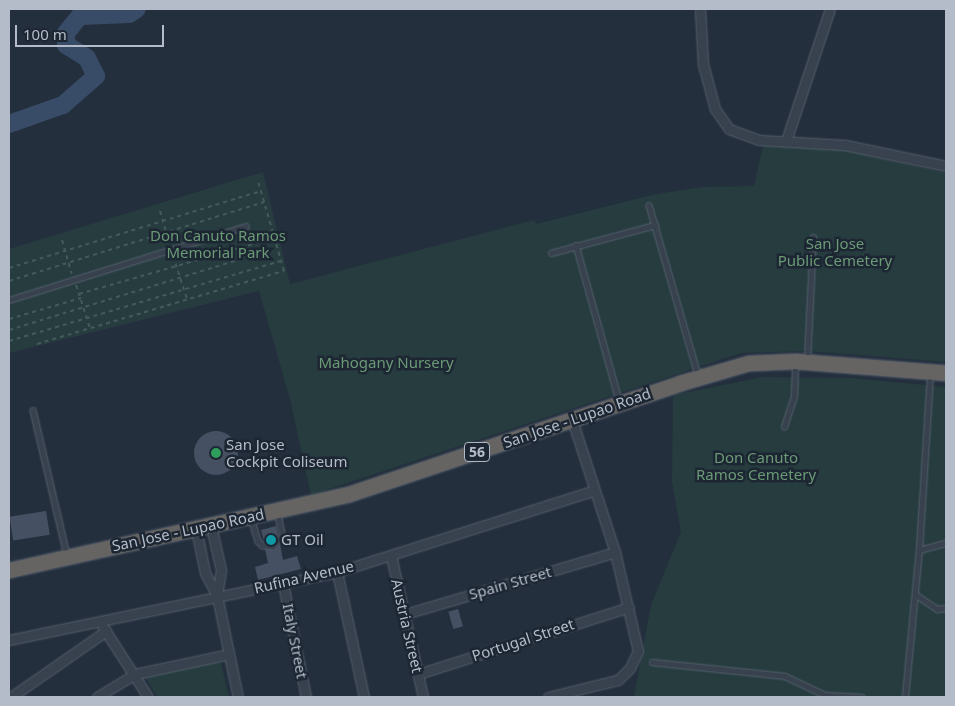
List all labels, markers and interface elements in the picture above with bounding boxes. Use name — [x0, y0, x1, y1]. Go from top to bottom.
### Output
scale bar — [18, 15, 166, 47]
text: 100 m — [23, 24, 67, 44]
park label: Don Canuto Ramos Memorial Park — [150, 226, 286, 261]
park label: San Jose Public Cemetery — [778, 234, 892, 269]
park label: Mahogany Nursery — [318, 354, 454, 372]
street label: San Jose - Lupao Road — [501, 384, 653, 452]
place label: San Jose Cockpit Coliseum — [226, 435, 347, 470]
road number: 56 — [463, 441, 491, 464]
marker: San Jose Cockpit Coliseum — [210, 447, 222, 459]
park label: Don Canuto Ramos Cemetery — [696, 448, 816, 483]
street label: San Jose - Lupao Road — [110, 505, 266, 555]
place label: GT Oil — [281, 531, 324, 549]
marker: GT Oil — [265, 534, 277, 546]
street label: Rufina Avenue — [252, 557, 356, 597]
street label: Spain Street — [467, 563, 553, 603]
street label: Austria Street — [387, 577, 427, 675]
street label: Italy Street — [279, 602, 311, 680]
street label: Portugal Street — [470, 615, 576, 665]

